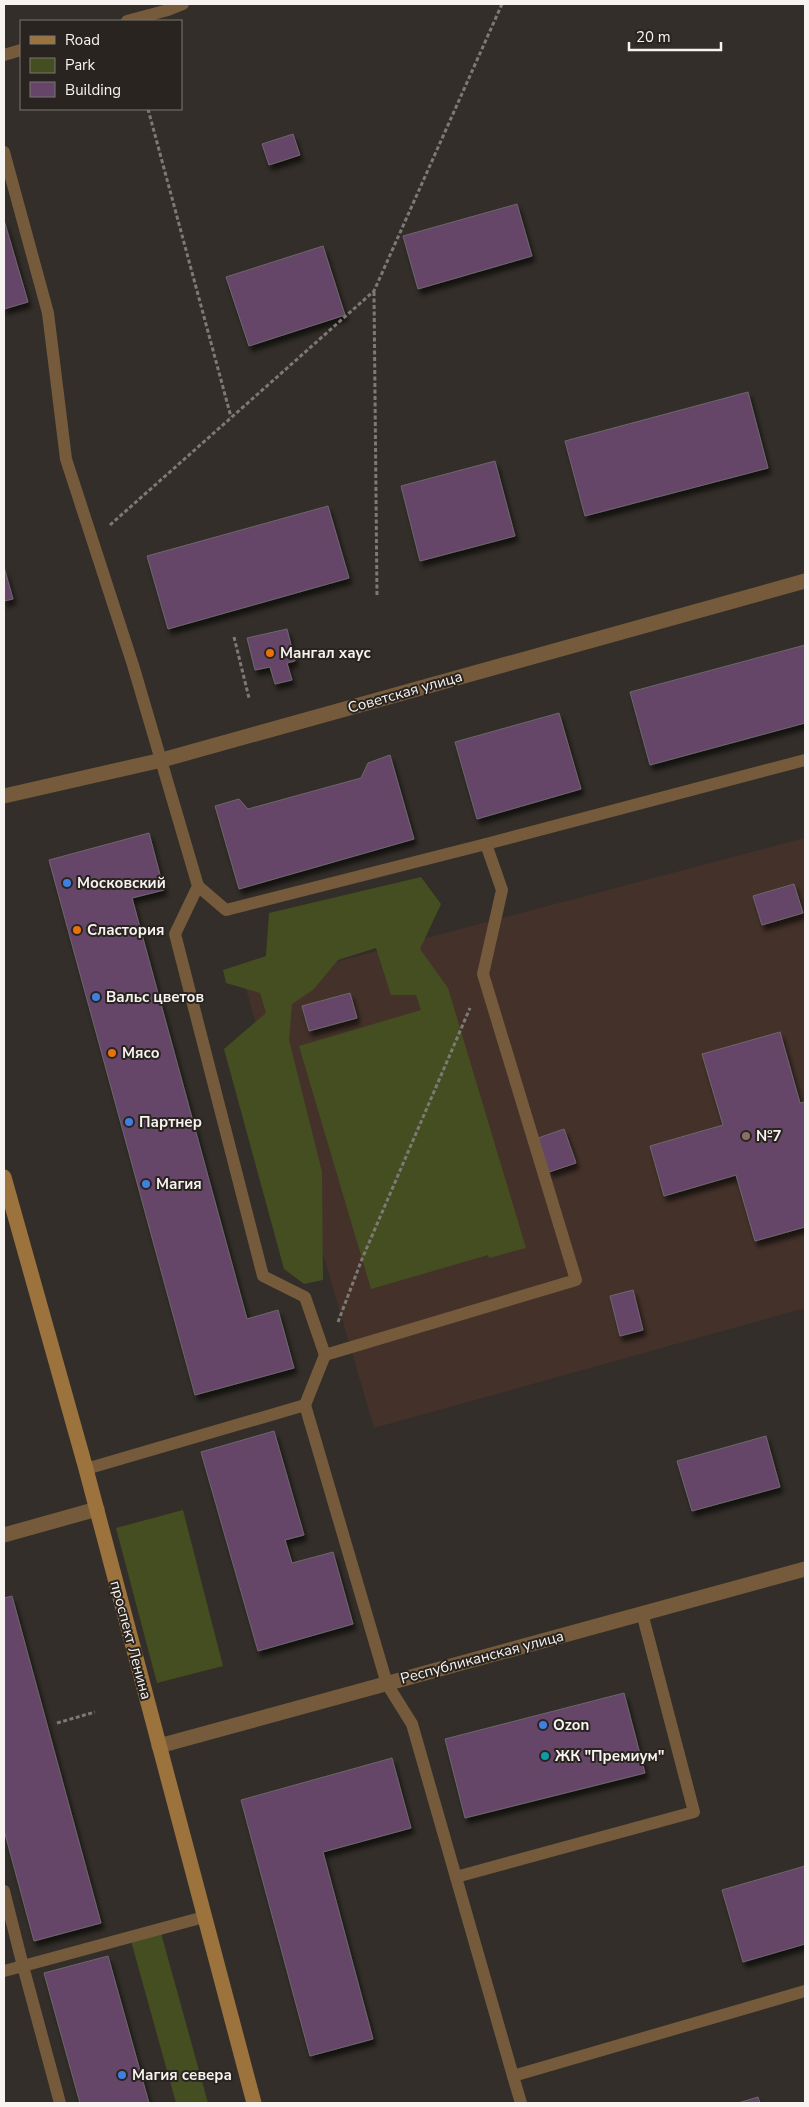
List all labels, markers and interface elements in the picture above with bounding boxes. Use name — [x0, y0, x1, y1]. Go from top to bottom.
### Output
legend — [20, 20, 182, 110]
scale bar — [629, 20, 722, 52]
text: 20 m — [636, 27, 671, 47]
text: Road — [65, 30, 100, 50]
text: Park — [65, 55, 95, 75]
text: Building — [65, 80, 121, 100]
place label: Мангал хаус — [280, 643, 371, 663]
marker: Мангал хаус — [264, 647, 276, 659]
street label: Советская улица — [345, 666, 465, 718]
place label: Московский — [77, 873, 166, 893]
marker: Московский — [61, 877, 73, 889]
place label: Сластория — [87, 920, 164, 940]
marker: Сластория — [71, 924, 83, 936]
place label: Вальс цветов — [106, 987, 204, 1007]
marker: Вальс цветов — [90, 991, 102, 1003]
place label: Мясо — [122, 1043, 160, 1063]
marker: Мясо — [106, 1047, 118, 1059]
place label: Партнер — [139, 1112, 202, 1132]
marker: Партнер — [123, 1116, 135, 1128]
place label: №7 — [756, 1126, 782, 1146]
marker: №7 — [740, 1130, 752, 1142]
place label: Магия — [156, 1174, 202, 1194]
marker: Магия — [140, 1178, 152, 1190]
street label: проспект Ленина — [106, 1578, 156, 1702]
street label: Республиканская улица — [398, 1626, 566, 1688]
place label: Ozon — [553, 1715, 589, 1735]
marker: Ozon — [537, 1719, 549, 1731]
place label: ЖК "Премиум" — [555, 1746, 665, 1766]
marker: ЖК "Премиум" — [539, 1750, 551, 1762]
place label: Магия севера — [132, 2065, 232, 2085]
marker: Магия севера — [116, 2069, 128, 2081]

